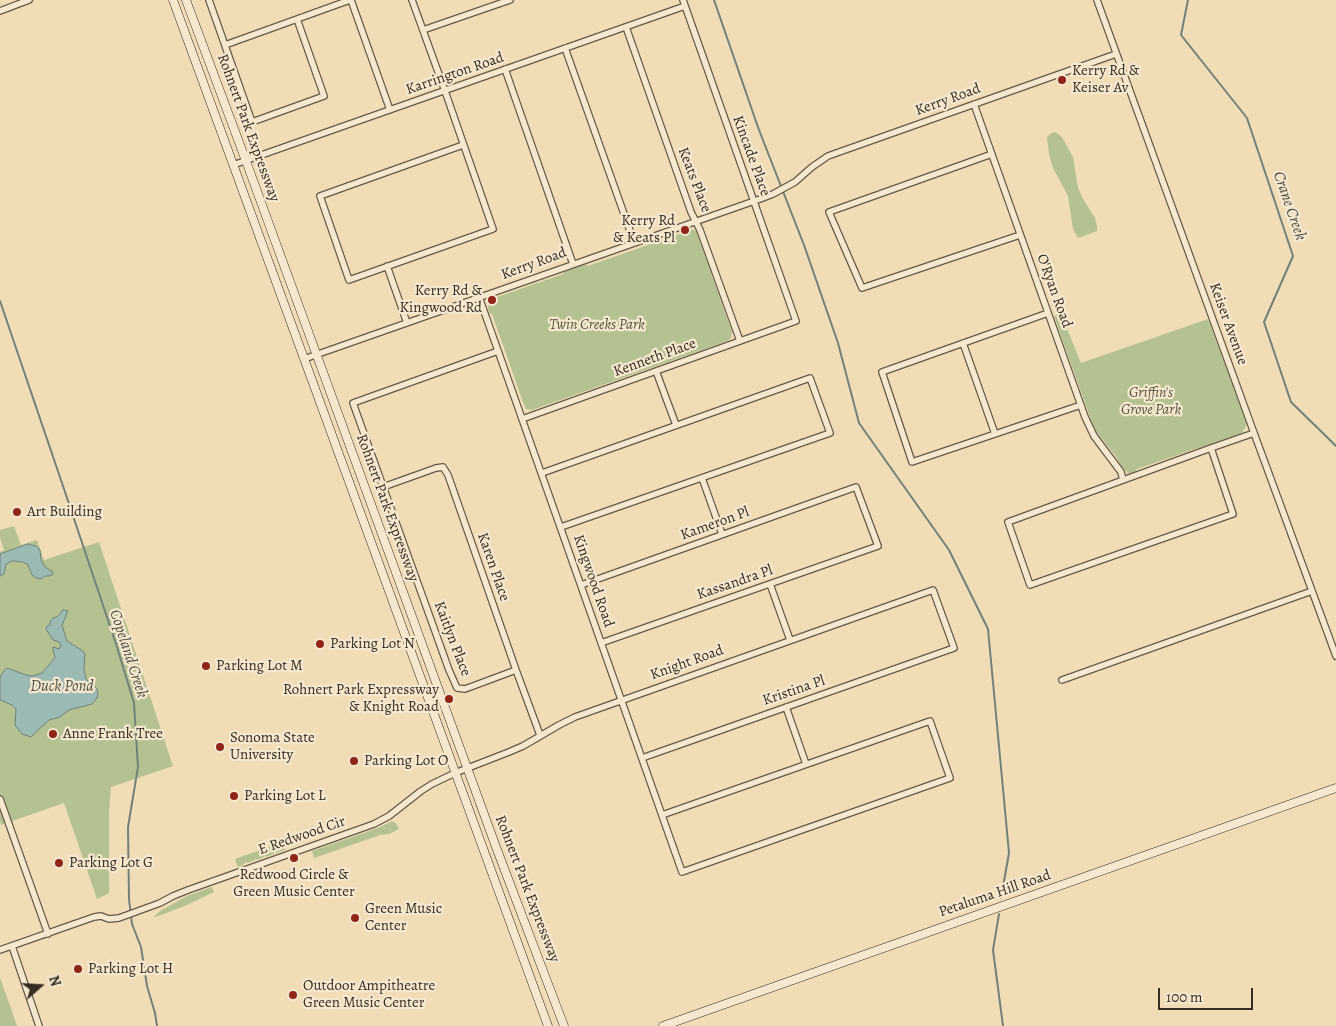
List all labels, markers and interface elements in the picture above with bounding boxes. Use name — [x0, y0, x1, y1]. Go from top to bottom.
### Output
street label: Karrington Road — [404, 49, 506, 99]
street label: Rohnert Park Expressway — [213, 52, 283, 204]
place label: Kerry Rd & Keiser Av — [1072, 62, 1139, 97]
marker: Kerry Rd & Keiser Av — [1056, 74, 1068, 86]
street label: Kerry Road — [913, 80, 983, 120]
street label: Kincade Place — [728, 113, 774, 199]
street label: Keats Place — [673, 145, 715, 215]
water label: Crane Creek — [1268, 169, 1310, 243]
place label: Kerry Rd & Keats Pl — [613, 212, 675, 247]
marker: Kerry Rd & Keats Pl — [679, 224, 691, 236]
street label: Kerry Road — [499, 244, 569, 284]
street label: O'Ryan Road — [1032, 252, 1076, 330]
street label: Keiser Avenue — [1205, 280, 1251, 368]
place label: Kerry Rd & Kingwood Rd — [400, 282, 482, 317]
marker: Kerry Rd & Kingwood Rd — [486, 294, 498, 306]
park label: Twin Creeks Park — [549, 316, 645, 334]
street label: Kenneth Place — [611, 335, 699, 381]
park label: Griffin's Grove Park — [1121, 384, 1181, 419]
street label: Rohnert Park Expressway — [352, 432, 422, 584]
place label: Art Building — [27, 503, 102, 521]
street label: Kameron Pl — [678, 503, 752, 545]
marker: Art Building — [11, 506, 23, 518]
street label: Karen Place — [473, 530, 513, 604]
street label: Kingwood Road — [569, 532, 617, 630]
street label: Kassandra Pl — [695, 562, 775, 604]
street label: Kaitlyn Place — [429, 599, 475, 679]
water label: Copeland Creek — [105, 607, 151, 701]
place label: Parking Lot N — [330, 635, 415, 653]
marker: Parking Lot N — [314, 638, 326, 650]
street label: Knight Road — [648, 641, 726, 685]
place label: Parking Lot M — [216, 657, 303, 675]
marker: Parking Lot M — [200, 660, 212, 672]
street label: Kristina Pl — [760, 672, 828, 710]
water label: Duck Pond — [30, 677, 94, 697]
place label: Rohnert Park Expressway & Knight Road — [283, 681, 439, 716]
marker: Rohnert Park Expressway & Knight Road — [443, 693, 455, 705]
place label: Anne Frank Tree — [63, 725, 163, 743]
marker: Anne Frank Tree — [47, 728, 59, 740]
place label: Sonoma State University — [230, 729, 315, 764]
marker: Sonoma State University — [214, 741, 226, 753]
place label: Parking Lot O — [364, 752, 448, 770]
marker: Parking Lot O — [348, 755, 360, 767]
place label: Parking Lot L — [244, 787, 326, 805]
marker: Parking Lot L — [228, 790, 240, 802]
street label: E Redwood Cir — [256, 813, 348, 859]
street label: Rohnert Park Expressway — [491, 813, 563, 965]
marker: Redwood Circle & Green Music Center — [288, 852, 300, 864]
place label: Parking Lot G — [69, 854, 153, 872]
marker: Parking Lot G — [53, 857, 65, 869]
place label: Redwood Circle & Green Music Center — [233, 866, 355, 901]
street label: Petaluma Hill Road — [937, 866, 1053, 922]
place label: Green Music Center — [365, 900, 442, 935]
marker: Green Music Center — [349, 912, 361, 924]
place label: Parking Lot H — [88, 960, 173, 978]
north arrow — [15, 961, 65, 1011]
marker: Parking Lot H — [72, 963, 84, 975]
text: N — [44, 973, 65, 989]
place label: Outdoor Ampitheatre Green Music Center — [303, 977, 435, 1012]
scale bar — [1161, 978, 1256, 1010]
text: 100 m — [1166, 987, 1203, 1007]
marker: Outdoor Ampitheatre Green Music Center — [287, 989, 299, 1001]

